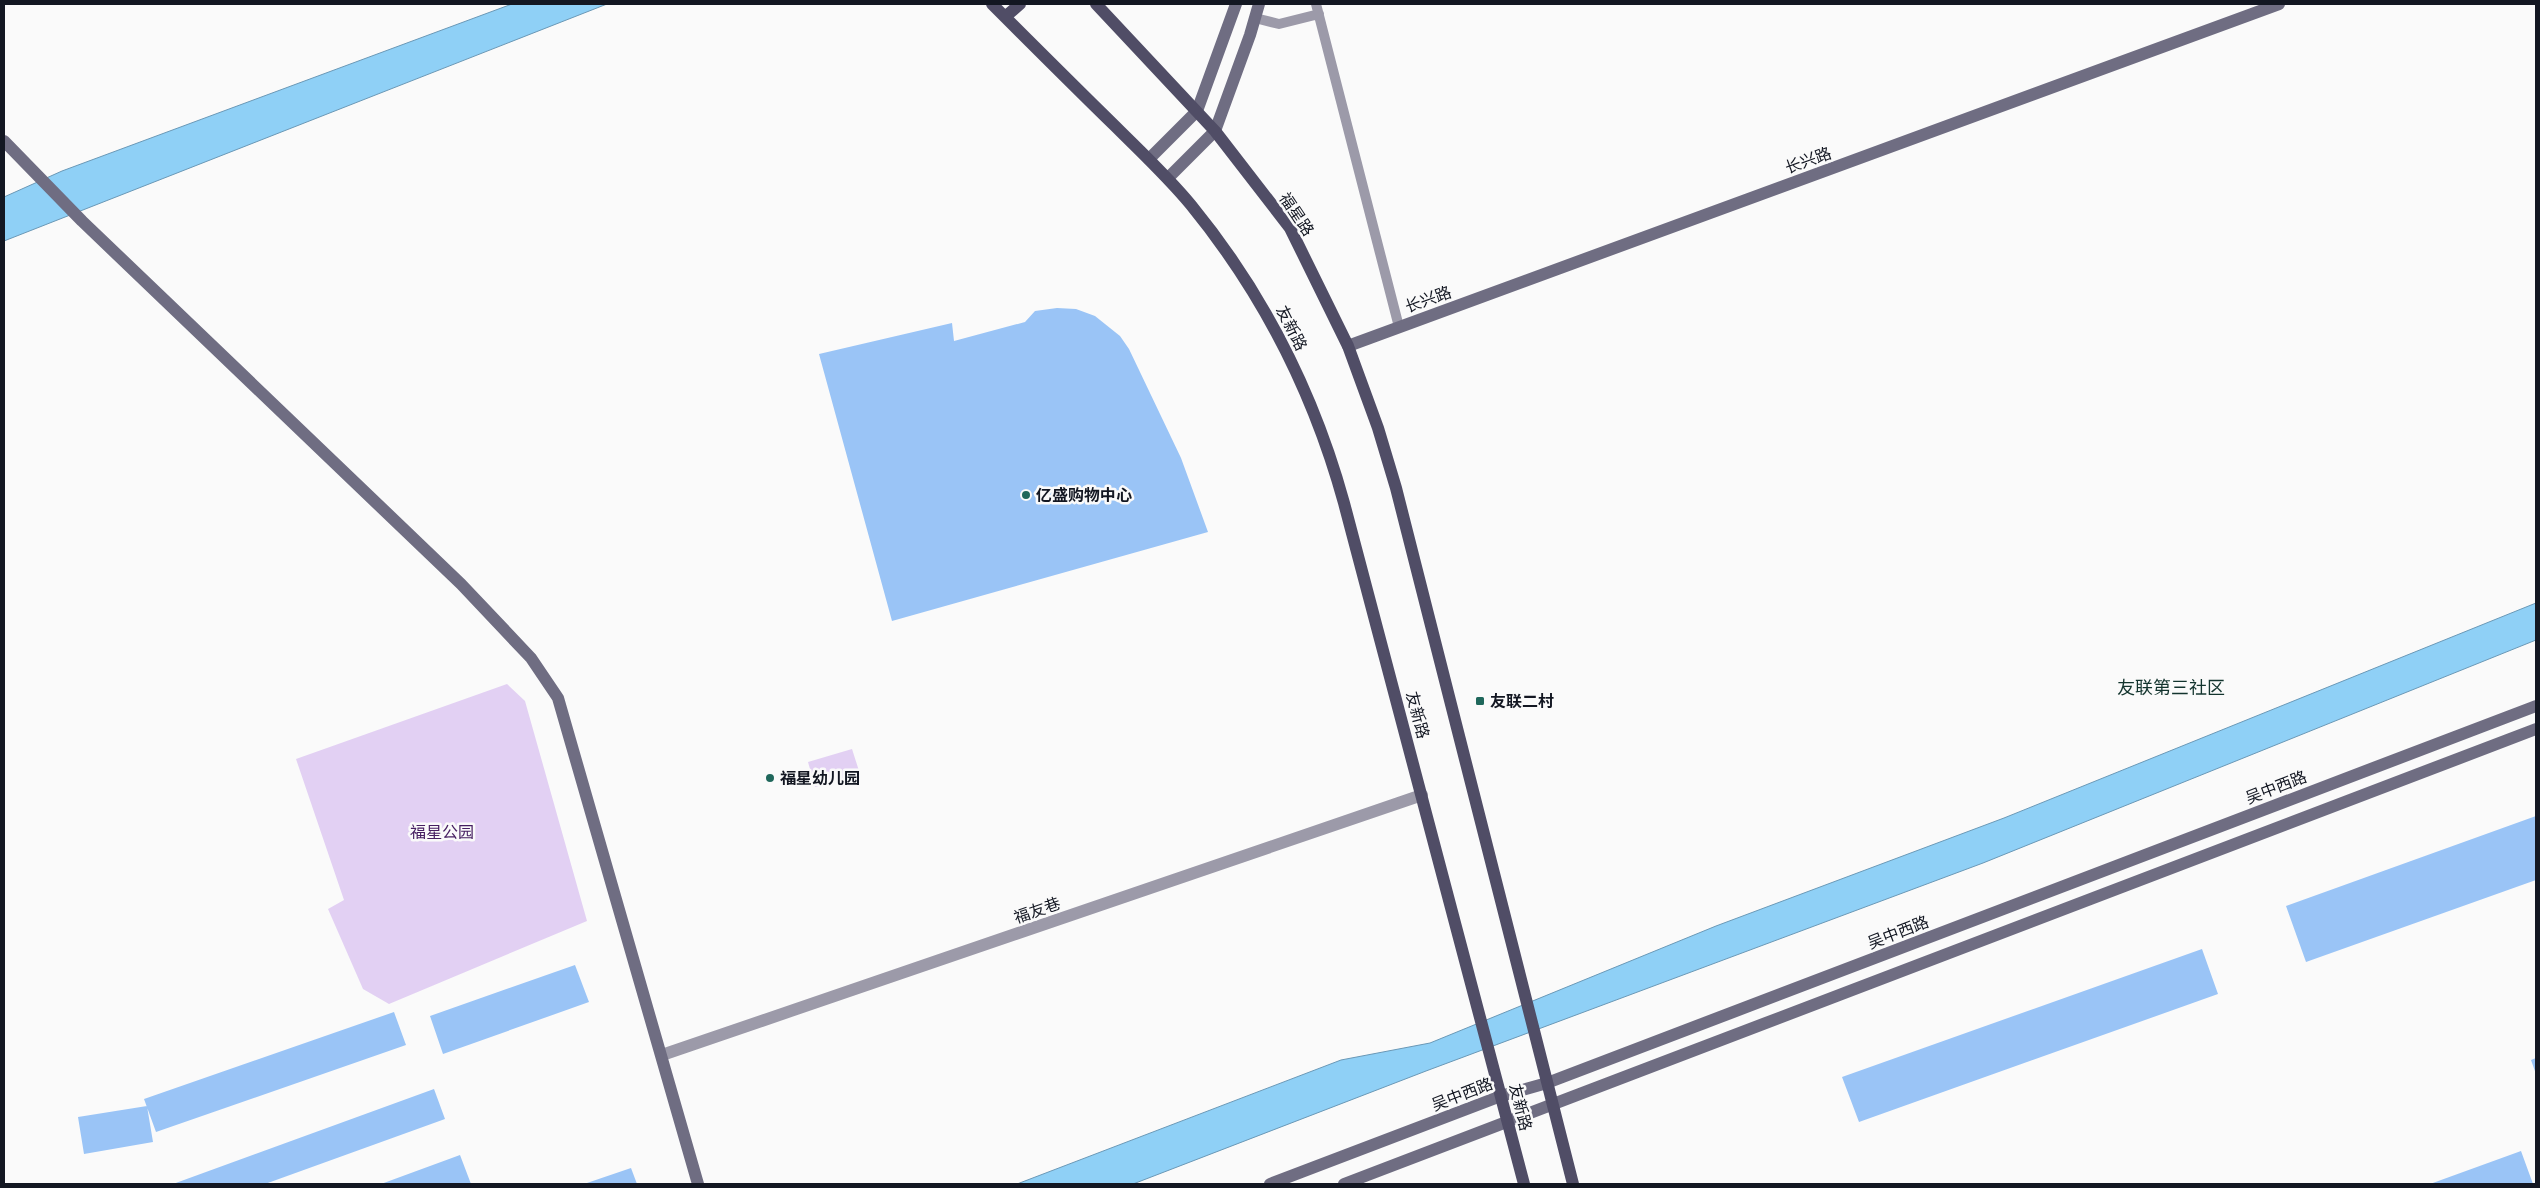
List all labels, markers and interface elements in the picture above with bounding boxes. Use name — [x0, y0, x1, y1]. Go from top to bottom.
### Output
street label: 长兴路 — [1782, 143, 1834, 178]
street label: 福星路 — [1275, 189, 1318, 239]
street label: 长兴路 — [1402, 282, 1454, 317]
street label: 友新路 — [1272, 303, 1311, 354]
place label: 亿盛购物中心 — [1036, 486, 1132, 505]
marker: 亿盛购物中心 — [1020, 489, 1032, 501]
district label: 友联第三社区 — [2117, 677, 2225, 699]
street label: 友新路 — [1402, 689, 1433, 741]
place label: 友联二村 — [1490, 692, 1554, 711]
marker: 友联二村 — [1474, 695, 1486, 707]
street label: 吴中西路 — [2243, 767, 2309, 808]
place label: 福星幼儿园 — [780, 769, 860, 788]
marker: 福星幼儿园 — [764, 772, 776, 784]
park label: 福星公园 — [410, 823, 474, 842]
street label: 福友巷 — [1011, 894, 1063, 927]
street label: 吴中西路 — [1865, 912, 1931, 953]
street label: 吴中西路 — [1429, 1074, 1495, 1115]
street label: 友新路 — [1505, 1082, 1536, 1133]

